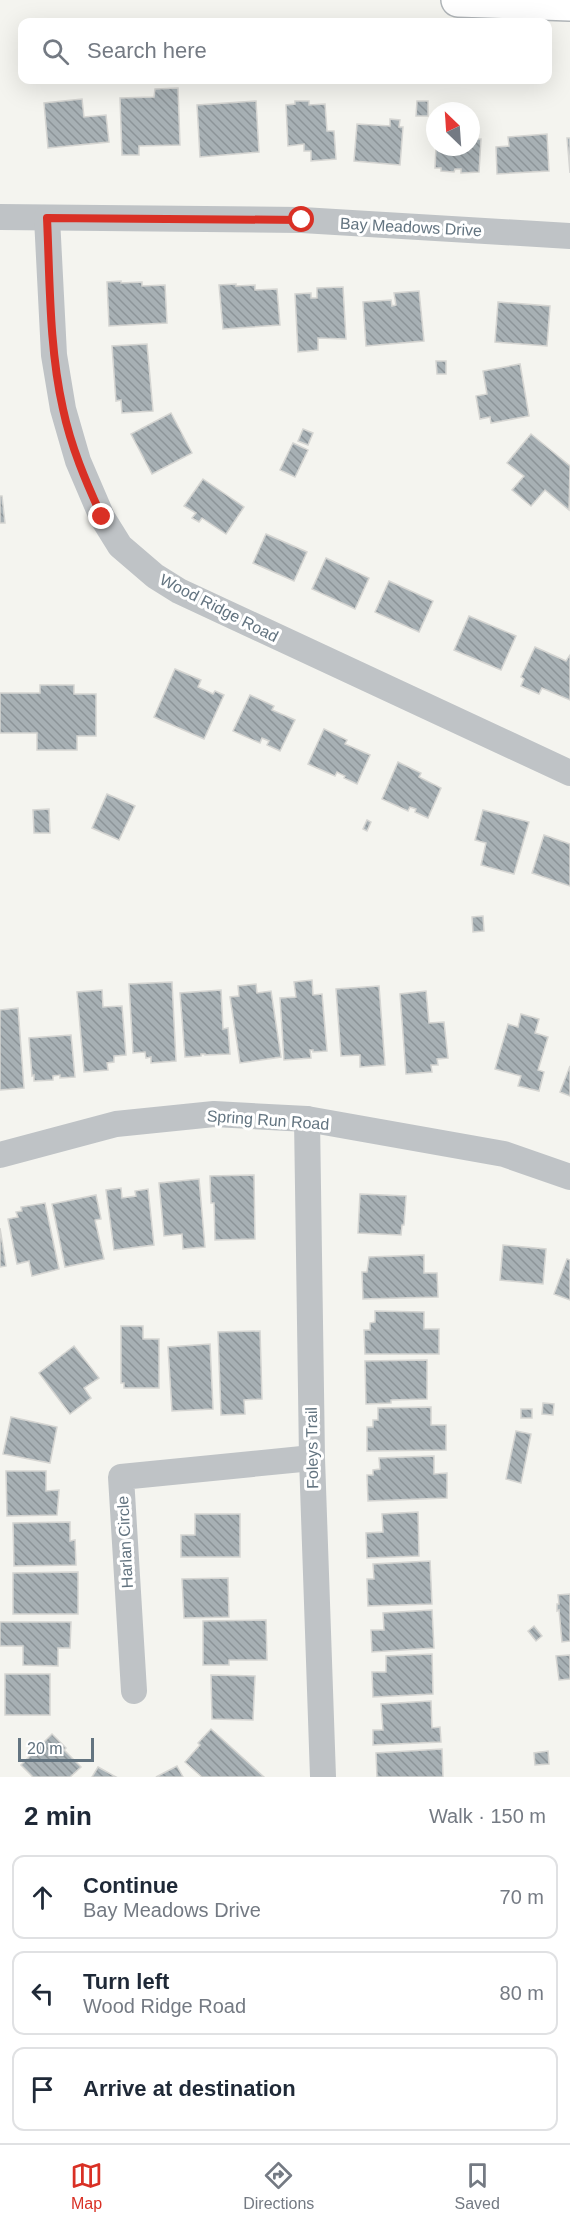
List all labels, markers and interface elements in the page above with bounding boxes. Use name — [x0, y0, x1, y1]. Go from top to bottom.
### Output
search box — [18, 18, 552, 84]
icon: search — [39, 35, 72, 68]
text: Search here — [87, 38, 207, 63]
north arrow — [426, 102, 480, 156]
route start — [288, 206, 314, 232]
street label: Bay Meadows Drive — [340, 215, 483, 239]
route end — [88, 503, 114, 529]
street label: Wood Ridge Road — [157, 571, 281, 645]
street label: Spring Run Road — [206, 1107, 330, 1133]
street label: Foleys Trail — [303, 1407, 321, 1489]
street label: Harlan Circle — [114, 1495, 136, 1589]
scale bar — [18, 1735, 94, 1762]
text: 20 m — [27, 1740, 63, 1757]
text: 2 min — [24, 1801, 92, 1831]
text: Walk · 150 m — [429, 1805, 546, 1827]
text: Continue — [83, 1873, 178, 1898]
icon: ahead — [26, 1881, 59, 1914]
text: 70 m — [500, 1886, 544, 1908]
text: Bay Meadows Drive — [83, 1899, 261, 1921]
text: Turn left — [83, 1969, 169, 1994]
icon: left — [26, 1977, 59, 2010]
text: 80 m — [500, 1982, 544, 2004]
text: Wood Ridge Road — [83, 1995, 246, 2017]
icon: arrive — [26, 2073, 59, 2106]
text: Arrive at destination — [83, 2076, 296, 2101]
tab: Map — [70, 2159, 103, 2213]
tab: Directions — [243, 2159, 314, 2213]
tab: Saved — [455, 2159, 500, 2213]

